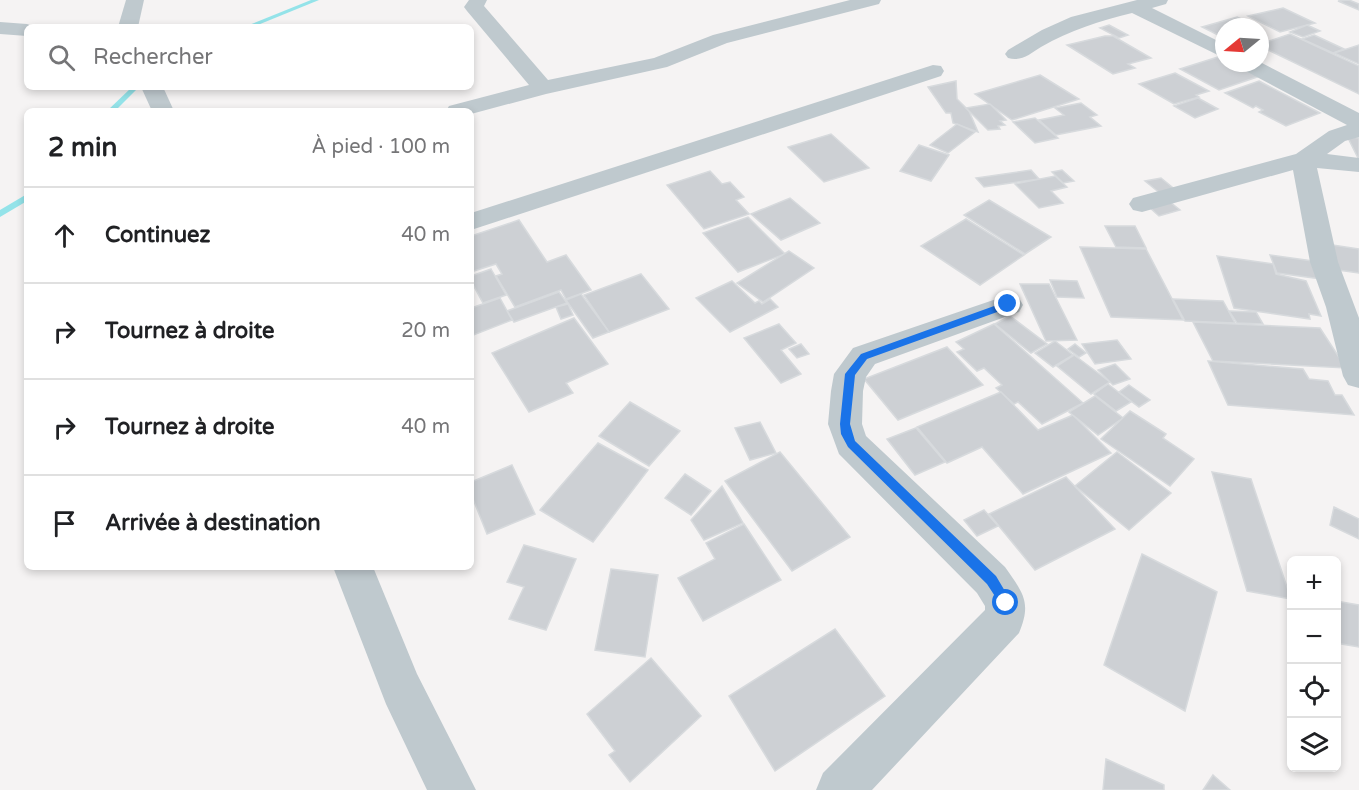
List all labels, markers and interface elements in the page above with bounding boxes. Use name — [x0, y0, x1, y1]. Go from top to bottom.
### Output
north arrow — [1215, 18, 1269, 72]
search box — [24, 24, 474, 90]
icon: search — [45, 41, 78, 74]
text: Rechercher — [93, 44, 213, 70]
text: 2 min — [48, 132, 117, 163]
text: À pied · 100 m — [312, 135, 450, 159]
icon: ahead — [48, 219, 81, 252]
text: Continuez — [105, 222, 210, 248]
text: 40 m — [401, 223, 450, 247]
route end — [994, 290, 1020, 316]
icon: right — [48, 315, 81, 348]
text: Tournez à droite — [105, 318, 274, 344]
text: 20 m — [401, 319, 450, 343]
icon: right — [48, 411, 81, 444]
text: Tournez à droite — [105, 414, 274, 440]
text: 40 m — [401, 415, 450, 439]
icon: arrive — [48, 507, 81, 540]
text: Arrivée à destination — [105, 510, 321, 536]
map controls — [1287, 556, 1341, 772]
button: + — [1287, 556, 1341, 610]
route start — [992, 589, 1018, 615]
button: − — [1287, 610, 1341, 664]
button: locate — [1287, 664, 1341, 718]
button: layers — [1287, 718, 1341, 772]

